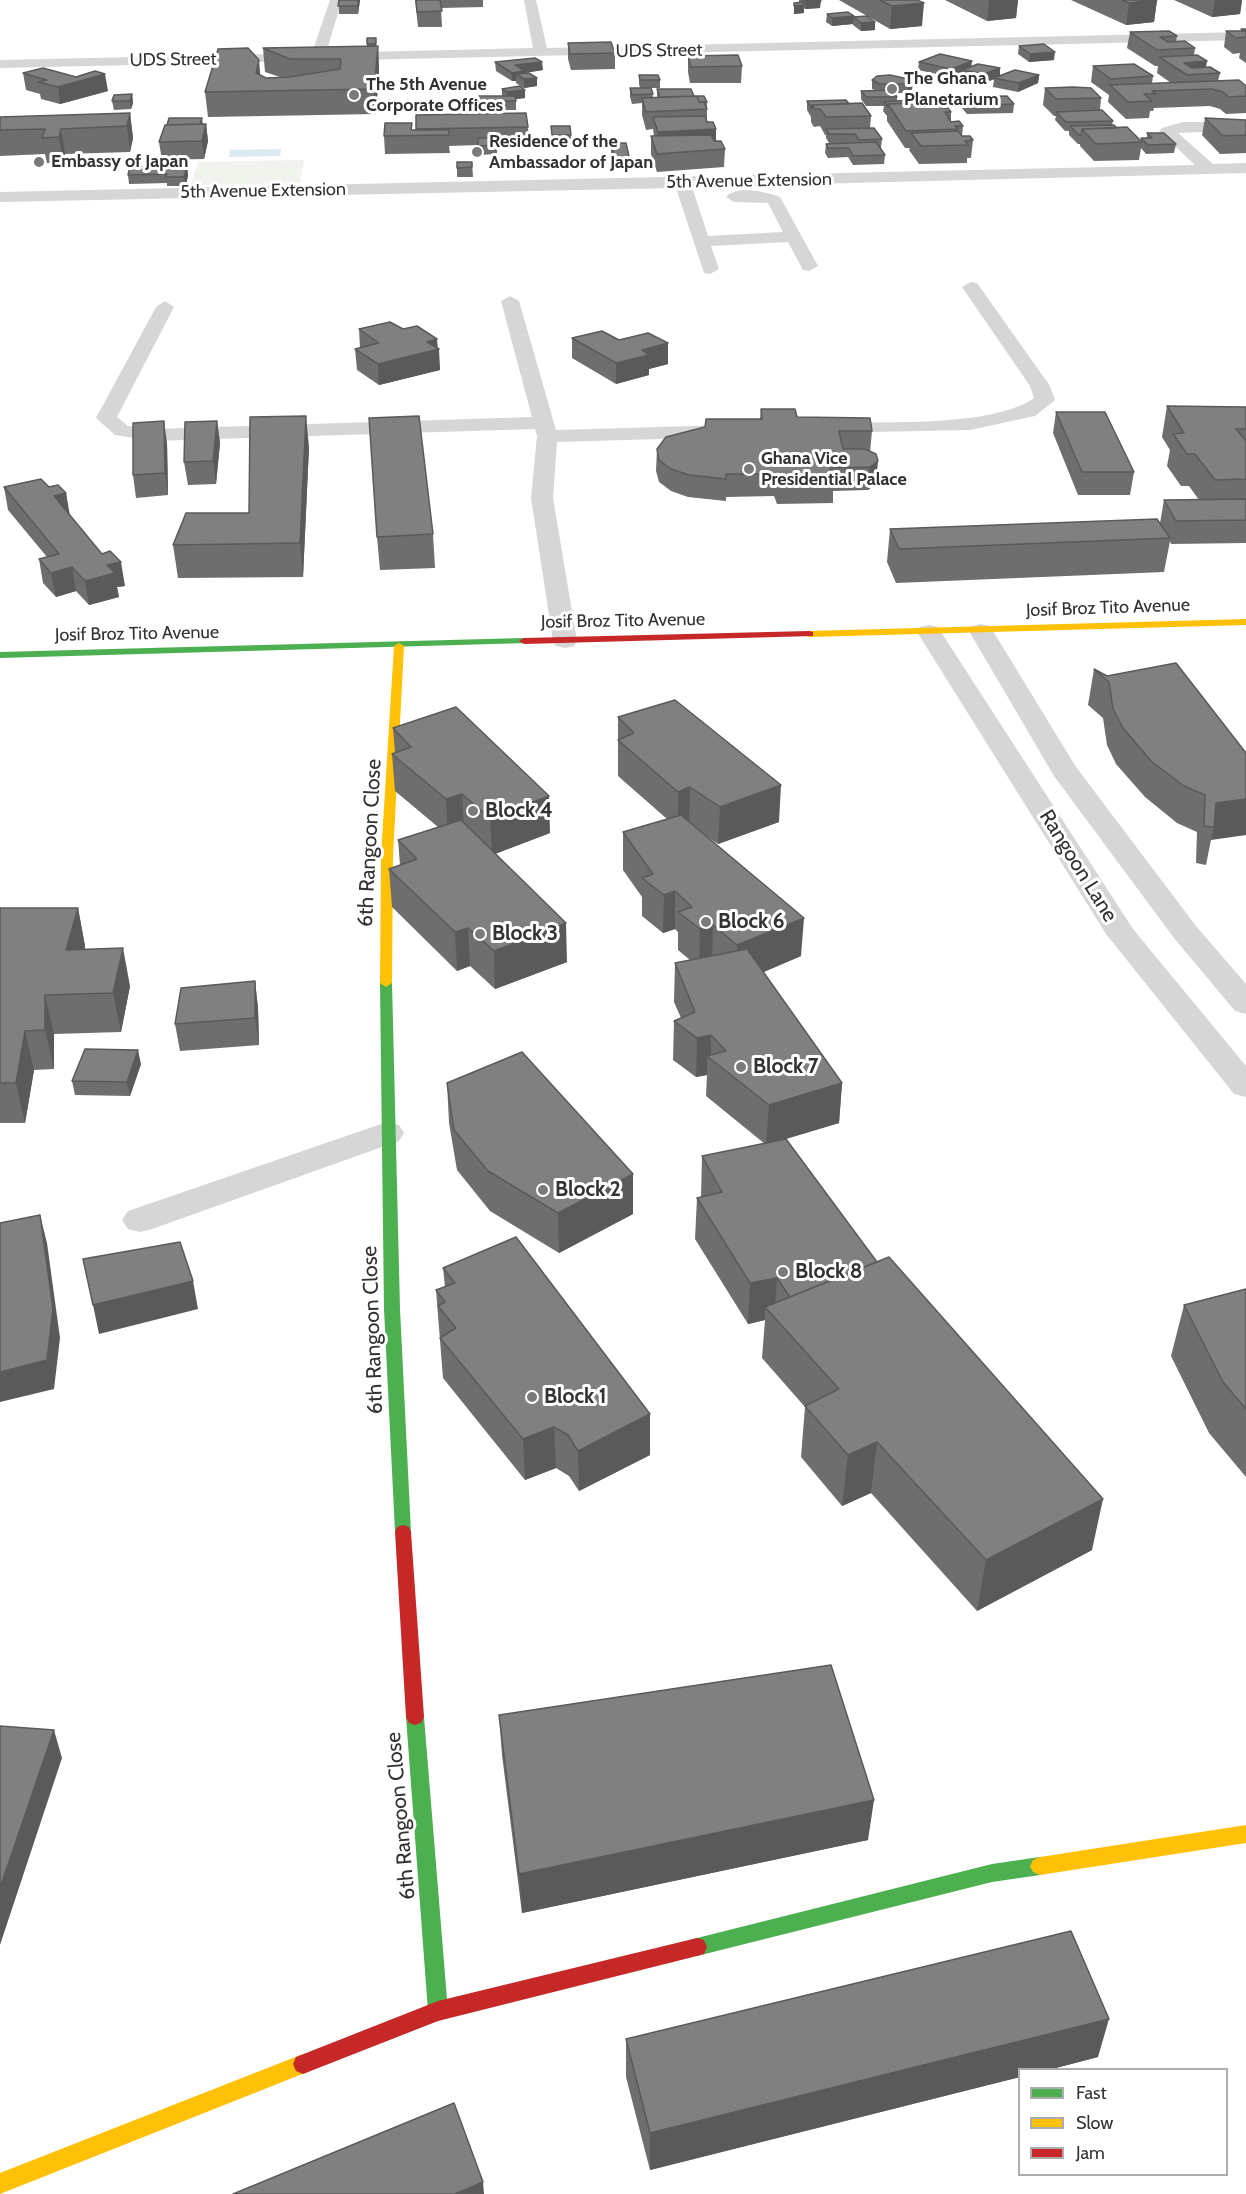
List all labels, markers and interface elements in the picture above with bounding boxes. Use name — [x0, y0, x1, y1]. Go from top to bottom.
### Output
street label: UDS Street — [615, 39, 703, 63]
street label: UDS Street — [129, 48, 217, 72]
place label: The Ghana Planetarium — [904, 68, 999, 110]
place label: The 5th Avenue Corporate Offices — [366, 74, 503, 116]
marker: The Ghana Planetarium — [885, 82, 899, 96]
marker: The 5th Avenue Corporate Offices — [347, 88, 361, 102]
place label: Residence of the Ambassador of Japan — [489, 131, 653, 174]
marker: Residence of the Ambassador of Japan — [470, 145, 484, 159]
place label: Embassy of Japan — [51, 151, 188, 173]
marker: Embassy of Japan — [32, 155, 46, 169]
street label: 5th Avenue Extension — [666, 169, 832, 193]
street label: 5th Avenue Extension — [180, 179, 346, 203]
place label: Ghana Vice Presidential Palace — [761, 448, 907, 490]
marker: Ghana Vice Presidential Palace — [742, 462, 756, 476]
street label: Josif Broz Tito Avenue — [1026, 594, 1190, 622]
street label: Josif Broz Tito Avenue — [541, 609, 705, 633]
street label: Josif Broz Tito Avenue — [55, 622, 219, 646]
street label: 6th Rangoon Close — [353, 758, 387, 928]
place label: Block 4 — [485, 798, 553, 824]
marker: Block 4 — [466, 804, 480, 818]
street label: Rangoon Lane — [1034, 805, 1122, 927]
place label: Block 6 — [718, 909, 785, 935]
marker: Block 6 — [699, 915, 713, 929]
place label: Block 3 — [492, 921, 558, 947]
marker: Block 3 — [473, 927, 487, 941]
place label: Block 7 — [753, 1054, 819, 1080]
marker: Block 7 — [734, 1060, 748, 1074]
place label: Block 2 — [555, 1177, 621, 1203]
marker: Block 2 — [536, 1183, 550, 1197]
street label: 6th Rangoon Close — [357, 1245, 389, 1415]
place label: Block 8 — [795, 1259, 863, 1285]
marker: Block 8 — [776, 1265, 790, 1279]
place label: Block 1 — [544, 1384, 607, 1410]
marker: Block 1 — [525, 1390, 539, 1404]
street label: 6th Rangoon Close — [381, 1731, 421, 1901]
legend — [1018, 2068, 1228, 2176]
text: Fast — [1076, 2082, 1107, 2104]
text: Slow — [1076, 2112, 1113, 2134]
text: Jam — [1076, 2142, 1105, 2164]

